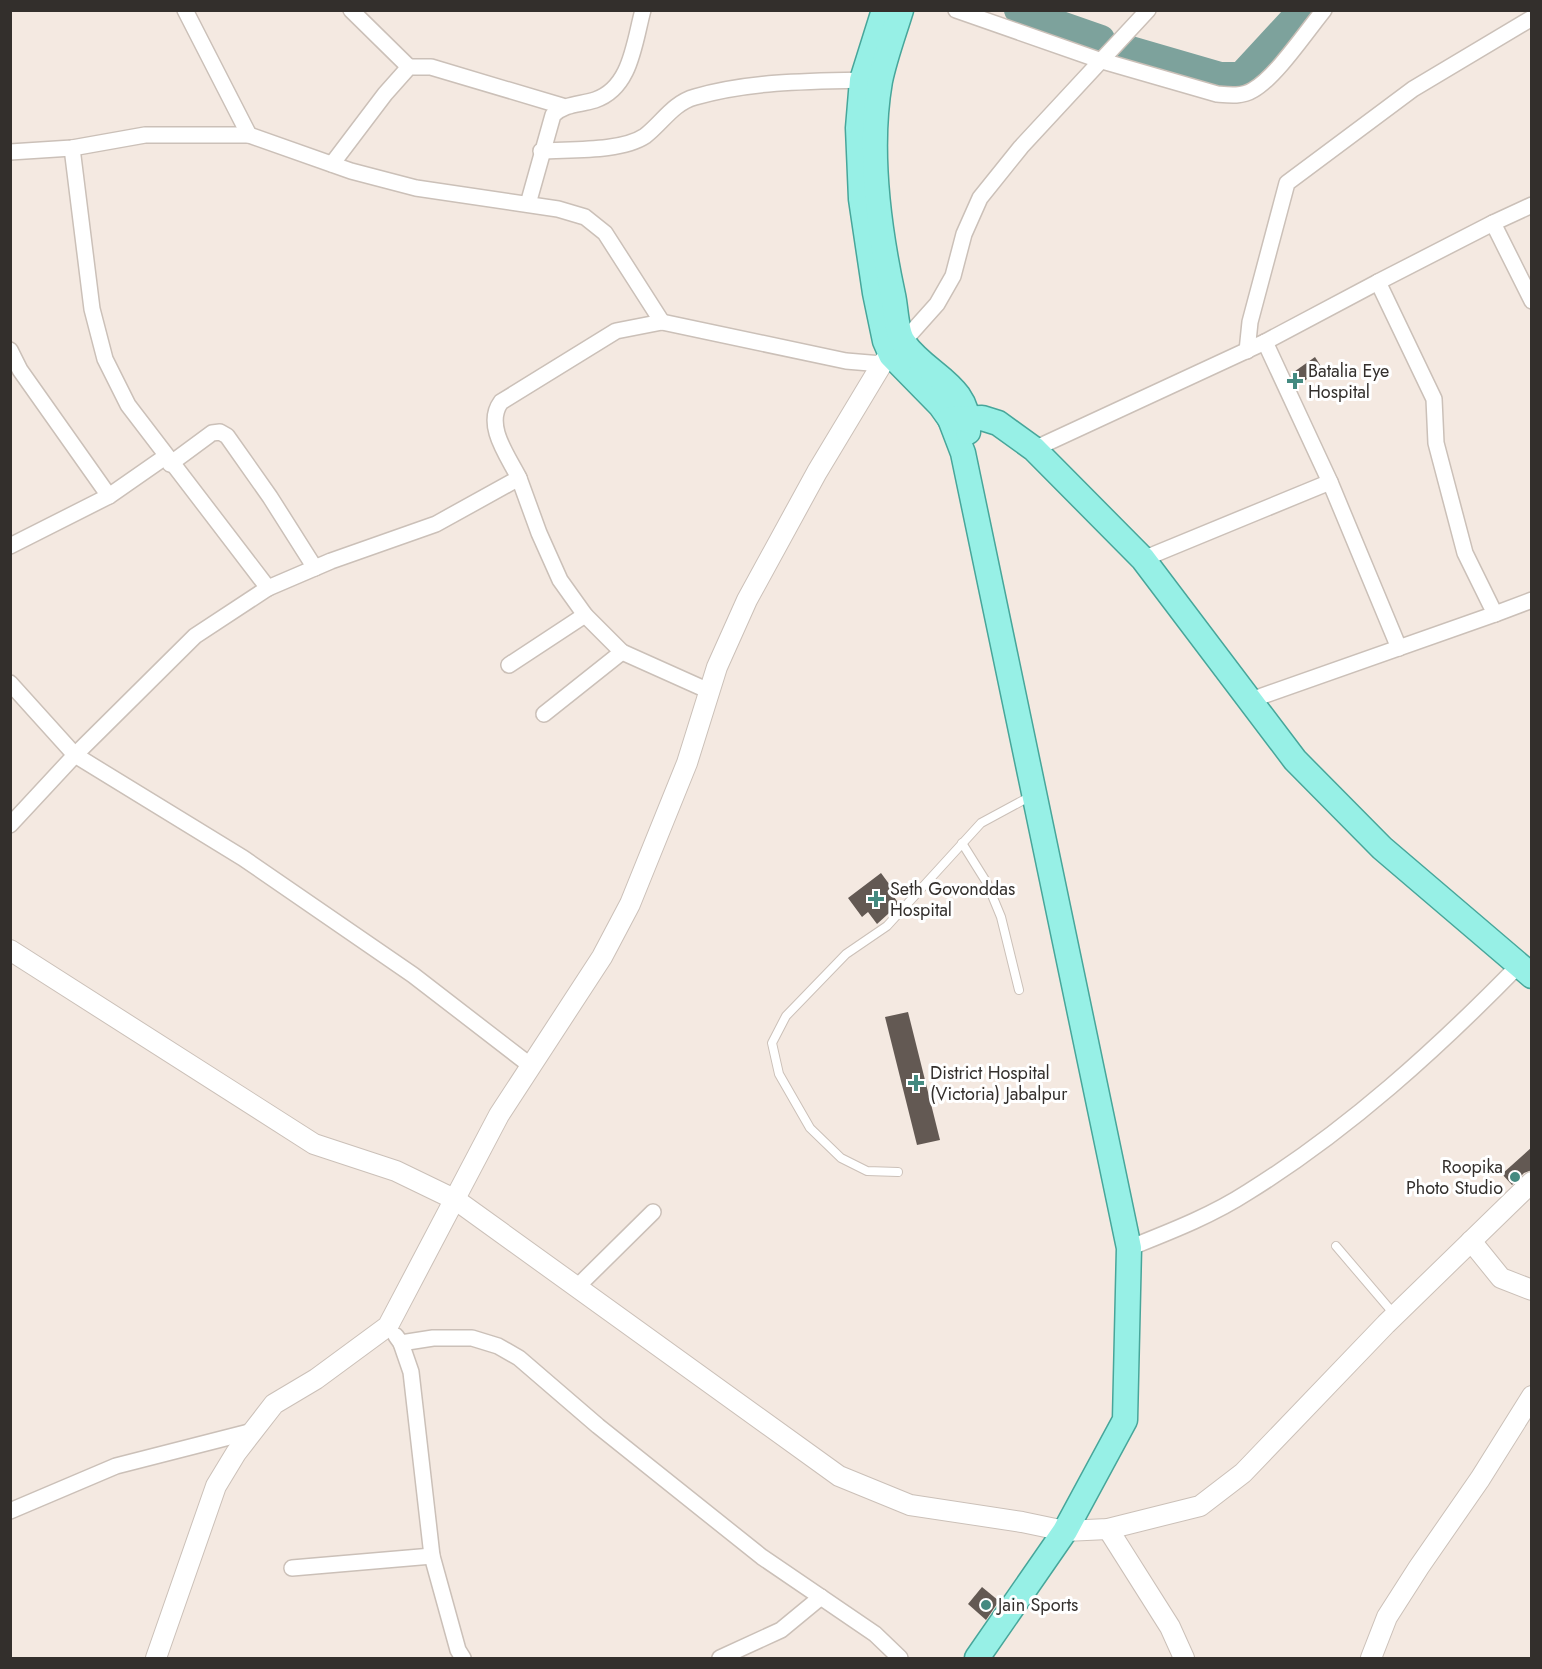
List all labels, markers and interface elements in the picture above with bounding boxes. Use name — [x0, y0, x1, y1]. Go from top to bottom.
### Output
place label: Batalia Eye Hospital — [1308, 358, 1389, 405]
marker: Batalia Eye Hospital — [1286, 372, 1304, 390]
place label: Seth Govonddas Hospital — [890, 876, 1015, 923]
marker: Seth Govonddas Hospital — [867, 890, 885, 908]
place label: District Hospital (Victoria) Jabalpur — [930, 1060, 1068, 1107]
marker: District Hospital (Victoria) Jabalpur — [907, 1074, 925, 1092]
place label: Roopika Photo Studio — [1406, 1154, 1503, 1201]
marker: Roopika Photo Studio — [1508, 1170, 1522, 1184]
place label: Jain Sports — [996, 1592, 1078, 1618]
marker: Jain Sports — [979, 1598, 993, 1612]

